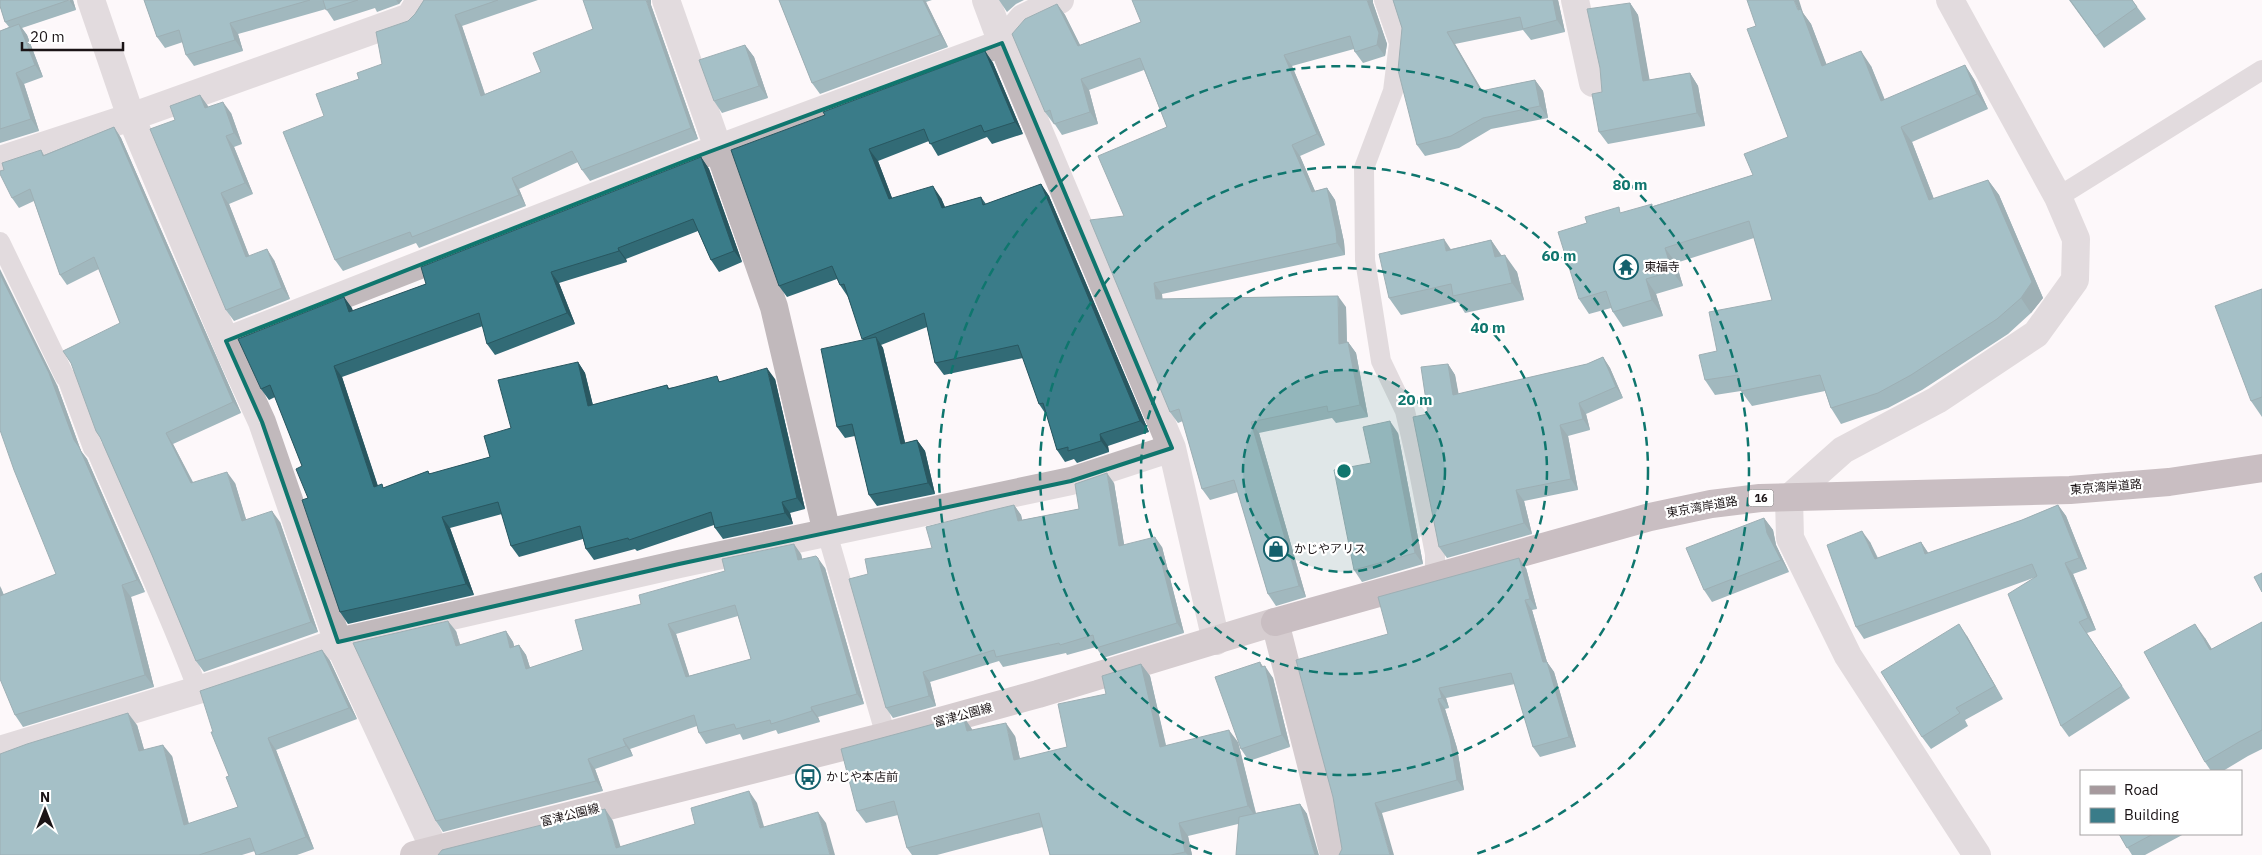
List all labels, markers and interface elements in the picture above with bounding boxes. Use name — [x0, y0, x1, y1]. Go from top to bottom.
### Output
scale bar — [22, 20, 124, 52]
text: 20 m — [30, 27, 65, 46]
text: 80 m — [1613, 175, 1647, 194]
text: 60 m — [1542, 246, 1576, 265]
temple icon: 東福寺 — [1613, 254, 1639, 280]
place label: 東福寺 — [1644, 259, 1680, 274]
text: 40 m — [1471, 318, 1505, 337]
text: 20 m — [1398, 390, 1432, 409]
centre of rings — [1335, 462, 1353, 480]
street label: 東京湾岸道路 — [2069, 476, 2142, 497]
road number: 16 — [1748, 489, 1774, 506]
street label: 東京湾岸道路 — [1665, 493, 1739, 520]
shop icon: かじやアリス — [1263, 536, 1289, 562]
place label: かじやアリス — [1294, 541, 1366, 556]
street label: 富津公園線 — [932, 700, 994, 730]
bus stop icon: かじや本店前 — [795, 764, 821, 790]
place label: かじや本店前 — [826, 769, 898, 784]
legend — [2080, 770, 2242, 835]
text: Road — [2124, 780, 2159, 799]
north arrow — [20, 785, 70, 835]
text: N — [40, 788, 50, 806]
street label: 富津公園線 — [539, 800, 601, 829]
text: Building — [2124, 805, 2179, 824]

